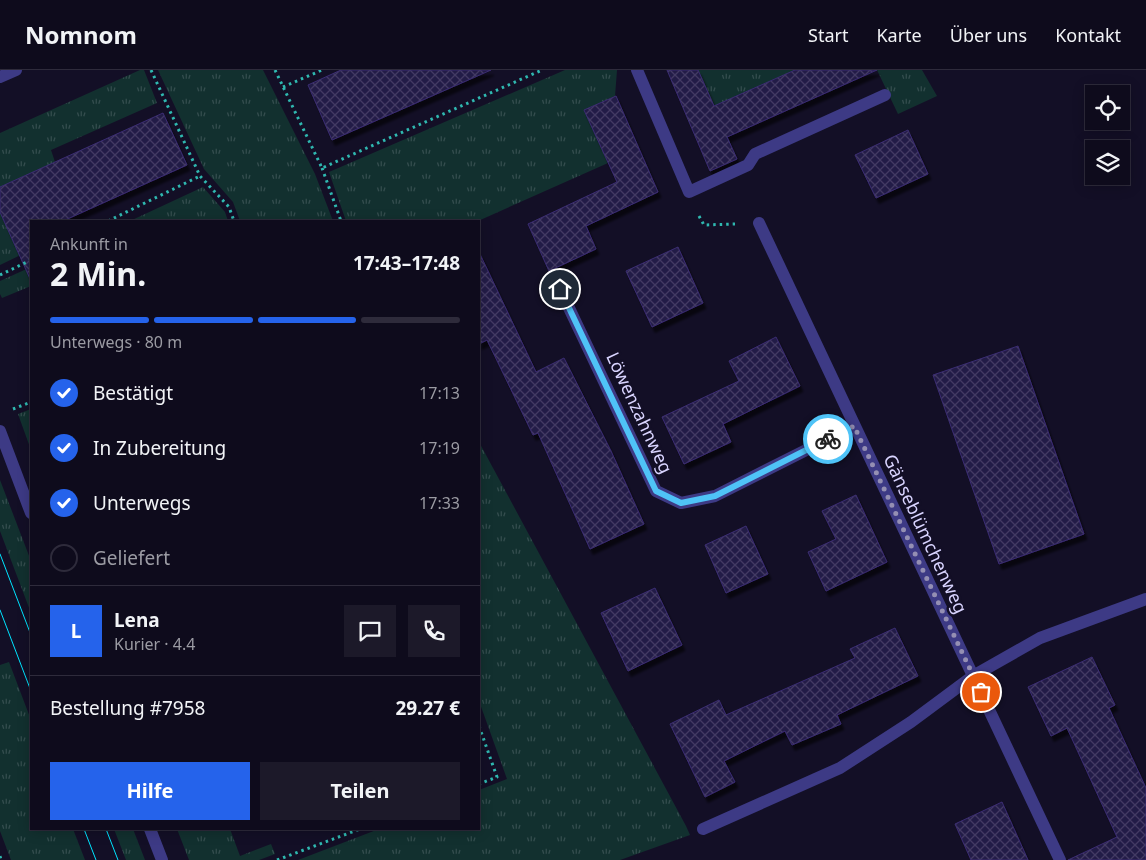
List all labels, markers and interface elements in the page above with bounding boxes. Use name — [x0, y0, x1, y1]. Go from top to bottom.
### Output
text: Nomnom — [25, 18, 137, 51]
text: Start — [808, 23, 848, 47]
text: Karte — [876, 23, 922, 47]
text: Über uns — [950, 23, 1027, 47]
text: Kontakt — [1055, 23, 1121, 47]
map controls — [1085, 85, 1130, 185]
button: locate — [1085, 85, 1130, 130]
button: layers — [1085, 140, 1130, 185]
text: Ankunft in — [50, 233, 128, 255]
text: 17:43–17:48 — [353, 250, 460, 276]
text: 2 Min. — [50, 252, 146, 295]
pin — [539, 268, 581, 310]
icon: home — [546, 275, 574, 303]
text: Unterwegs · 80 m — [50, 331, 182, 353]
street label: Löwenzahnweg — [601, 348, 679, 477]
icon: check — [50, 379, 78, 407]
text: Bestätigt — [93, 380, 173, 406]
text: 17:13 — [419, 382, 460, 404]
courier — [803, 414, 853, 464]
icon: bike — [814, 425, 842, 453]
icon: check — [50, 434, 78, 462]
text: In Zubereitung — [93, 435, 226, 461]
text: 17:19 — [419, 437, 460, 459]
street label: Gänseblümchenweg — [878, 450, 973, 617]
icon: check — [50, 489, 78, 517]
text: Unterwegs — [93, 490, 191, 516]
text: 17:33 — [419, 492, 460, 514]
text: Geliefert — [93, 545, 170, 571]
button: chat — [344, 605, 396, 657]
button: phone — [408, 605, 460, 657]
text: Lena — [114, 607, 160, 633]
text: L — [71, 618, 81, 644]
text: Kurier · 4.4 — [114, 633, 195, 655]
pin — [960, 671, 1002, 713]
icon: bag — [967, 678, 995, 706]
text: Bestellung #7958 — [50, 695, 205, 721]
text: 29.27 € — [395, 695, 460, 721]
button: Hilfe — [50, 762, 250, 820]
button: Teilen — [260, 762, 460, 820]

